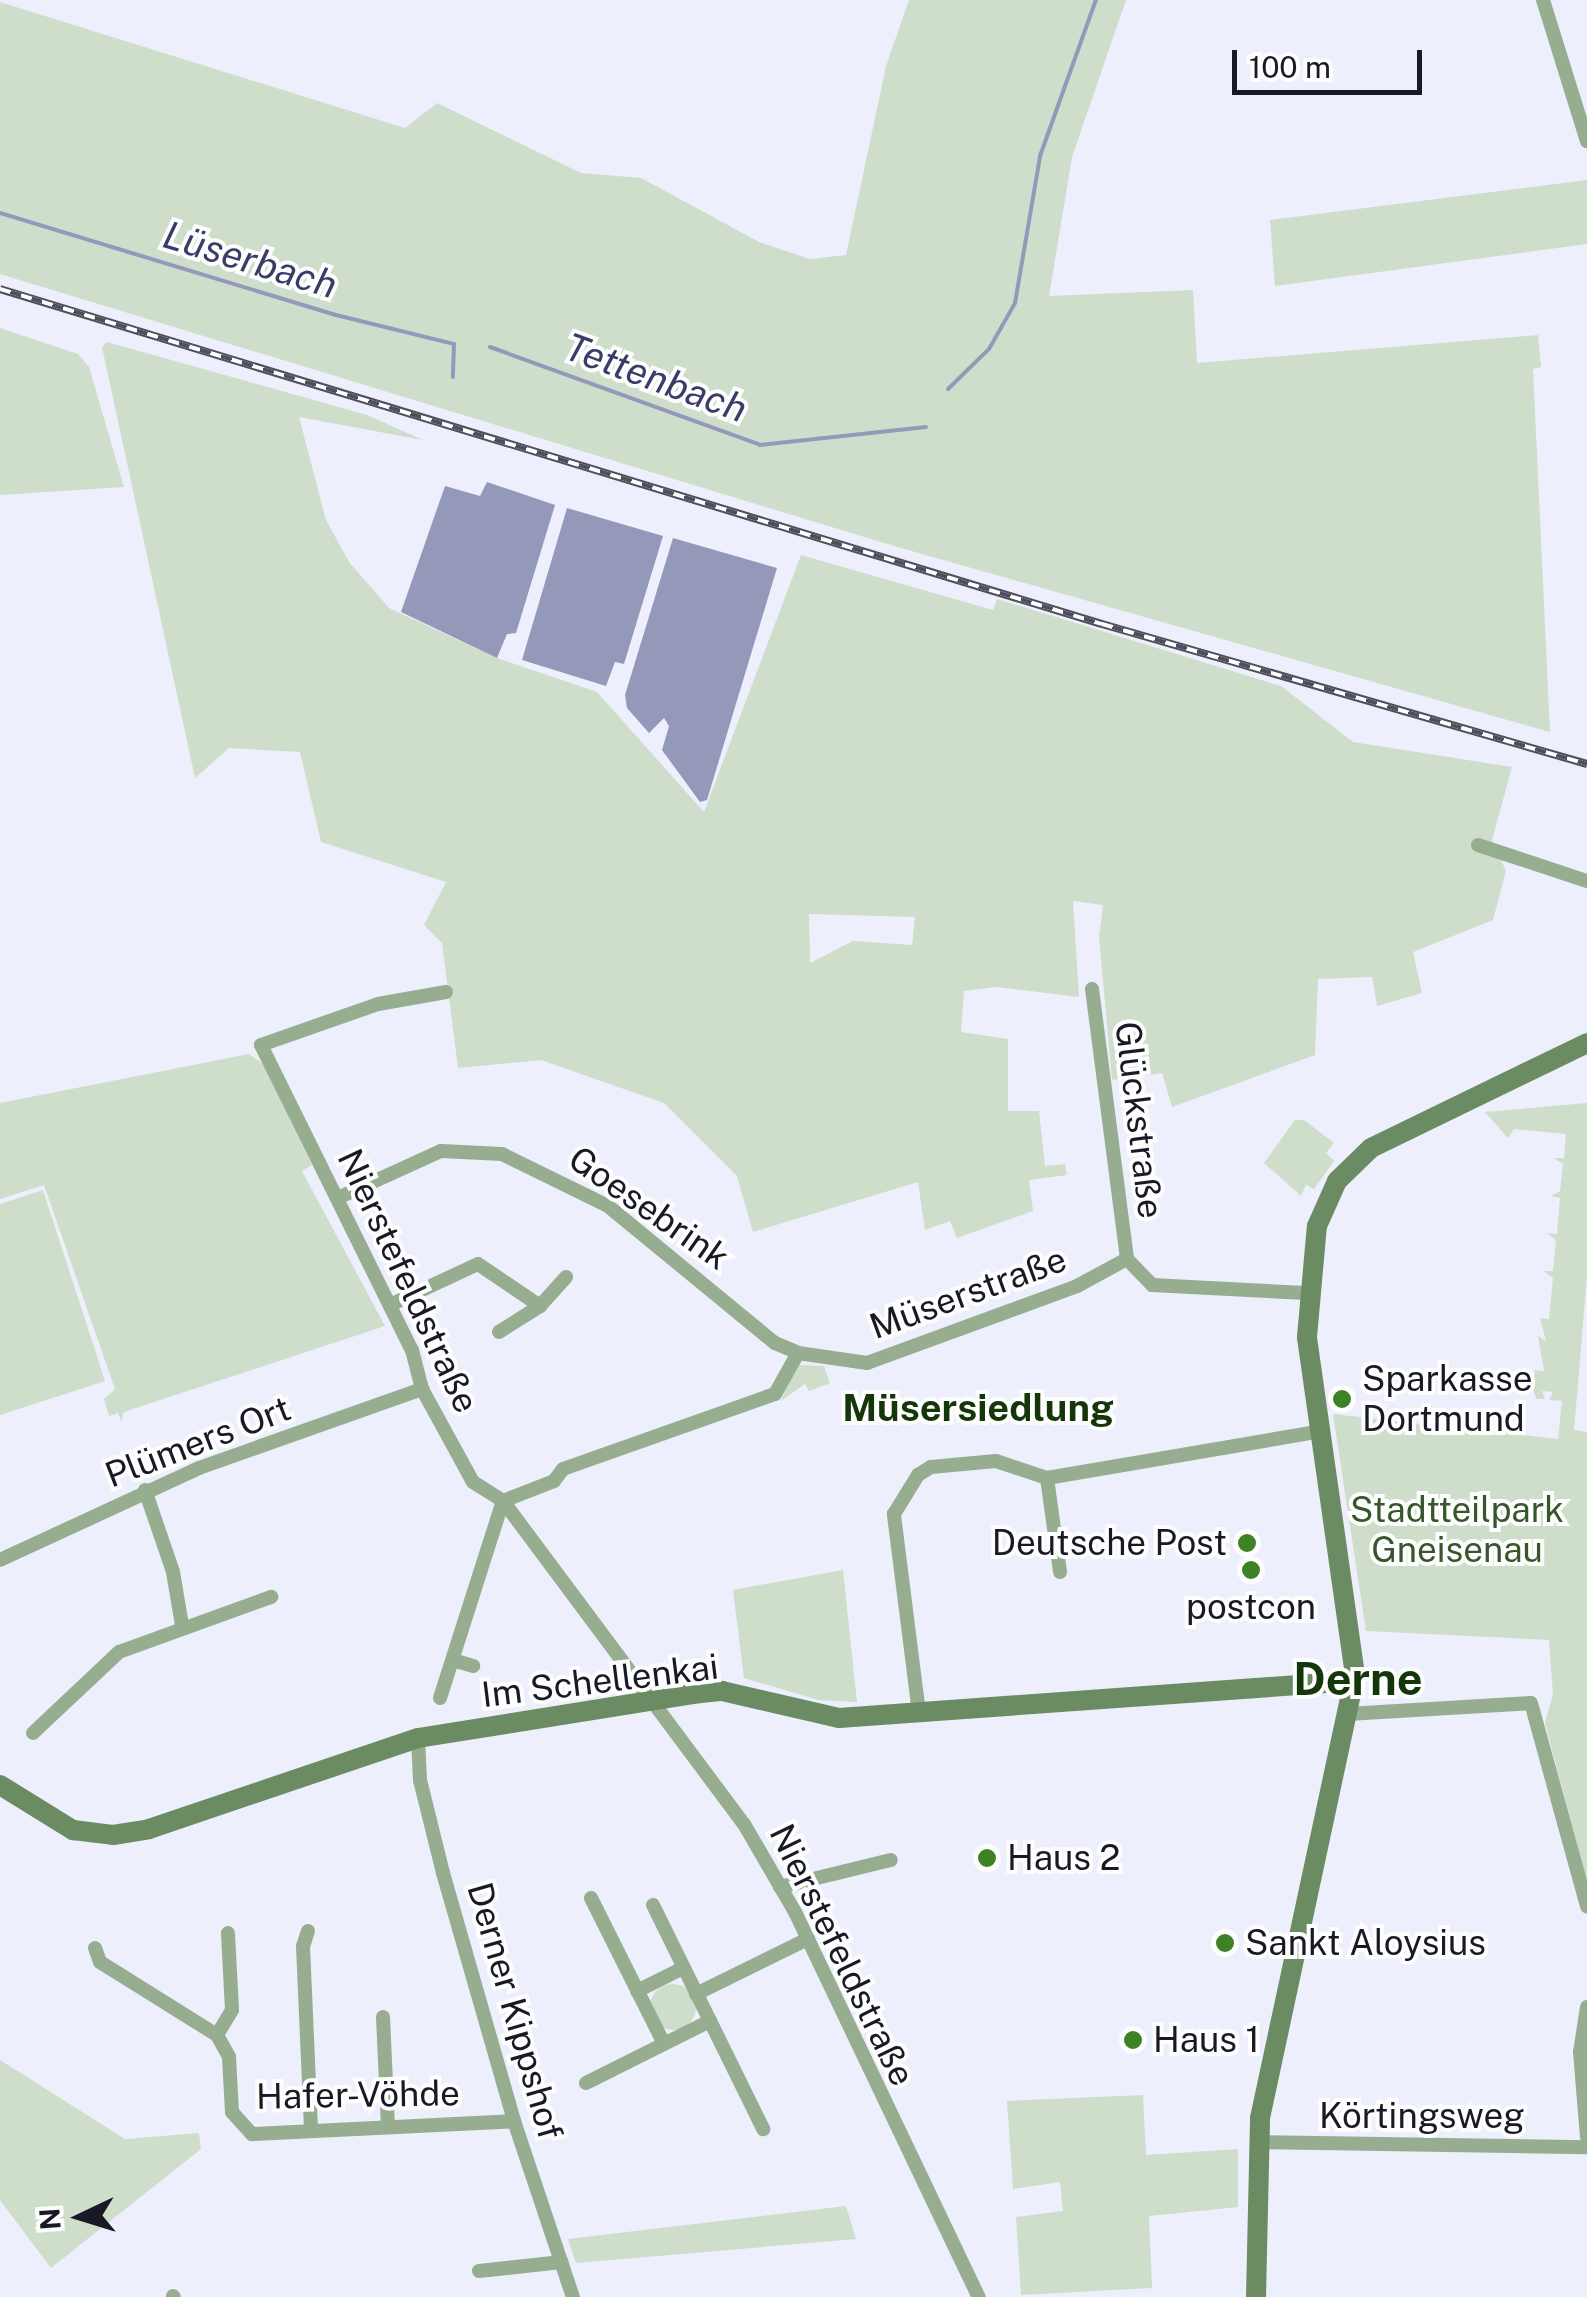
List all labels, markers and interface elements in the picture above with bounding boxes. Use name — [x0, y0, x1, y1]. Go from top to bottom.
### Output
scale bar — [1237, 30, 1427, 92]
text: 100 m — [1249, 49, 1331, 85]
water label: Lüserbach — [158, 212, 342, 308]
water label: Tettenbach — [559, 324, 753, 432]
street label: Glückstraße — [1106, 1019, 1172, 1221]
street label: Goesebrink — [561, 1137, 737, 1279]
street label: Nierstefeldstraße — [329, 1143, 487, 1419]
street label: Müserstraße — [864, 1238, 1072, 1348]
place label: Sparkasse Dortmund — [1362, 1358, 1533, 1440]
district label: Müsersiedlung — [842, 1385, 1114, 1431]
street label: Plümers Ort — [99, 1387, 297, 1497]
marker: Sparkasse Dortmund — [1331, 1388, 1353, 1410]
park label: Stadtteilpark Gneisenau — [1350, 1489, 1564, 1571]
place label: Deutsche Post — [991, 1522, 1227, 1564]
marker: Deutsche Post — [1236, 1532, 1258, 1554]
marker: postcon — [1240, 1559, 1262, 1581]
place label: postcon — [1186, 1586, 1316, 1628]
street label: Im Schellenkai — [479, 1646, 721, 1716]
district label: Derne — [1293, 1652, 1423, 1706]
street label: Nierstefeldstraße — [760, 1817, 924, 2093]
place label: Haus 2 — [1007, 1837, 1120, 1879]
marker: Haus 2 — [976, 1847, 998, 1869]
street label: Derner Kippshof — [458, 1878, 572, 2144]
place label: Sankt Aloysius — [1245, 1922, 1486, 1964]
marker: Sankt Aloysius — [1214, 1932, 1236, 1954]
place label: Haus 1 — [1153, 2019, 1260, 2061]
marker: Haus 1 — [1122, 2029, 1144, 2051]
street label: Hafer-Vöhde — [256, 2072, 460, 2118]
street label: Körtingsweg — [1319, 2095, 1525, 2137]
north arrow — [30, 2167, 130, 2267]
text: N — [32, 2207, 67, 2231]

